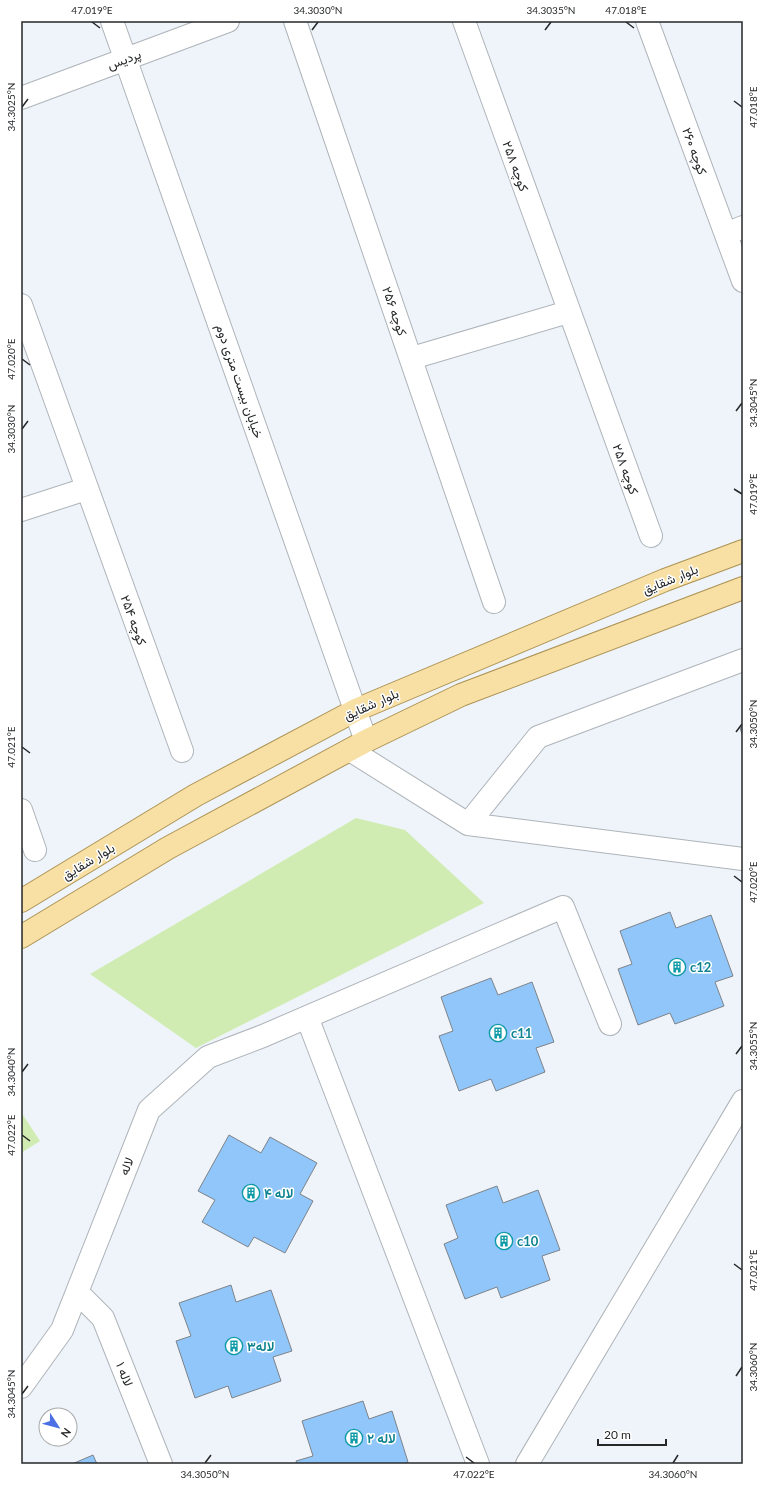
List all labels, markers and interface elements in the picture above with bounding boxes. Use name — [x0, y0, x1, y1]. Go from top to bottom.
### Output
text: 47.019°E — [71, 4, 113, 16]
text: 34.3030°N — [294, 4, 342, 16]
text: 34.3035°N — [527, 4, 575, 16]
text: 47.018°E — [605, 4, 647, 16]
street label: پردیس — [105, 46, 144, 74]
text: 34.3025°N — [5, 83, 17, 131]
text: 47.018°E — [747, 86, 759, 128]
street label: کوچه ۲۶۰ — [677, 125, 711, 178]
street label: کوچه ۲۵۸ — [498, 139, 533, 194]
street label: کوچه ۲۵۶ — [377, 284, 411, 339]
street label: خیابان بیست متری دوم — [212, 322, 267, 441]
text: 47.020°E — [5, 338, 17, 380]
text: 34.3045°N — [747, 379, 759, 427]
text: 34.3030°N — [5, 405, 17, 453]
street label: کوچه ۲۵۸ — [608, 442, 643, 497]
text: 47.019°E — [747, 473, 759, 515]
street label: بلوار شقایق — [640, 561, 701, 598]
street label: کوچه ۲۵۴ — [116, 593, 151, 648]
street label: بلوار شقایق — [341, 685, 402, 724]
text: 34.3050°N — [747, 700, 759, 748]
text: 47.021°E — [5, 726, 17, 768]
street label: بلوار شقایق — [59, 839, 118, 884]
text: 47.020°E — [747, 861, 759, 903]
building icon: c12 — [667, 957, 687, 977]
place label: c12 — [690, 959, 711, 975]
text: 34.3055°N — [747, 1022, 759, 1070]
building icon: c11 — [488, 1023, 508, 1043]
place label: c11 — [511, 1025, 532, 1041]
text: 34.3040°N — [5, 1048, 17, 1096]
text: 47.022°E — [5, 1114, 17, 1156]
street label: لاله — [115, 1155, 137, 1177]
building icon: لاله ۴ — [241, 1183, 261, 1203]
place label: لاله ۴ — [264, 1185, 293, 1201]
building icon: c10 — [494, 1231, 514, 1251]
place label: c10 — [517, 1233, 539, 1249]
text: 47.021°E — [747, 1249, 759, 1291]
building icon: لاله۳ — [224, 1336, 244, 1356]
place label: لاله۳ — [247, 1338, 274, 1354]
text: 34.3060°N — [747, 1343, 759, 1391]
street label: لاله ۱ — [113, 1359, 137, 1389]
text: 34.3045°N — [5, 1370, 17, 1418]
north arrow — [38, 1407, 78, 1447]
scale bar — [598, 1421, 666, 1447]
text: N — [59, 1426, 74, 1440]
text: 20 m — [604, 1427, 631, 1442]
building icon: لاله ۲ — [344, 1428, 364, 1448]
place label: لاله ۲ — [367, 1430, 396, 1446]
text: 34.3050°N — [181, 1468, 229, 1480]
text: 47.022°E — [453, 1468, 495, 1480]
text: 34.3060°N — [649, 1468, 697, 1480]

